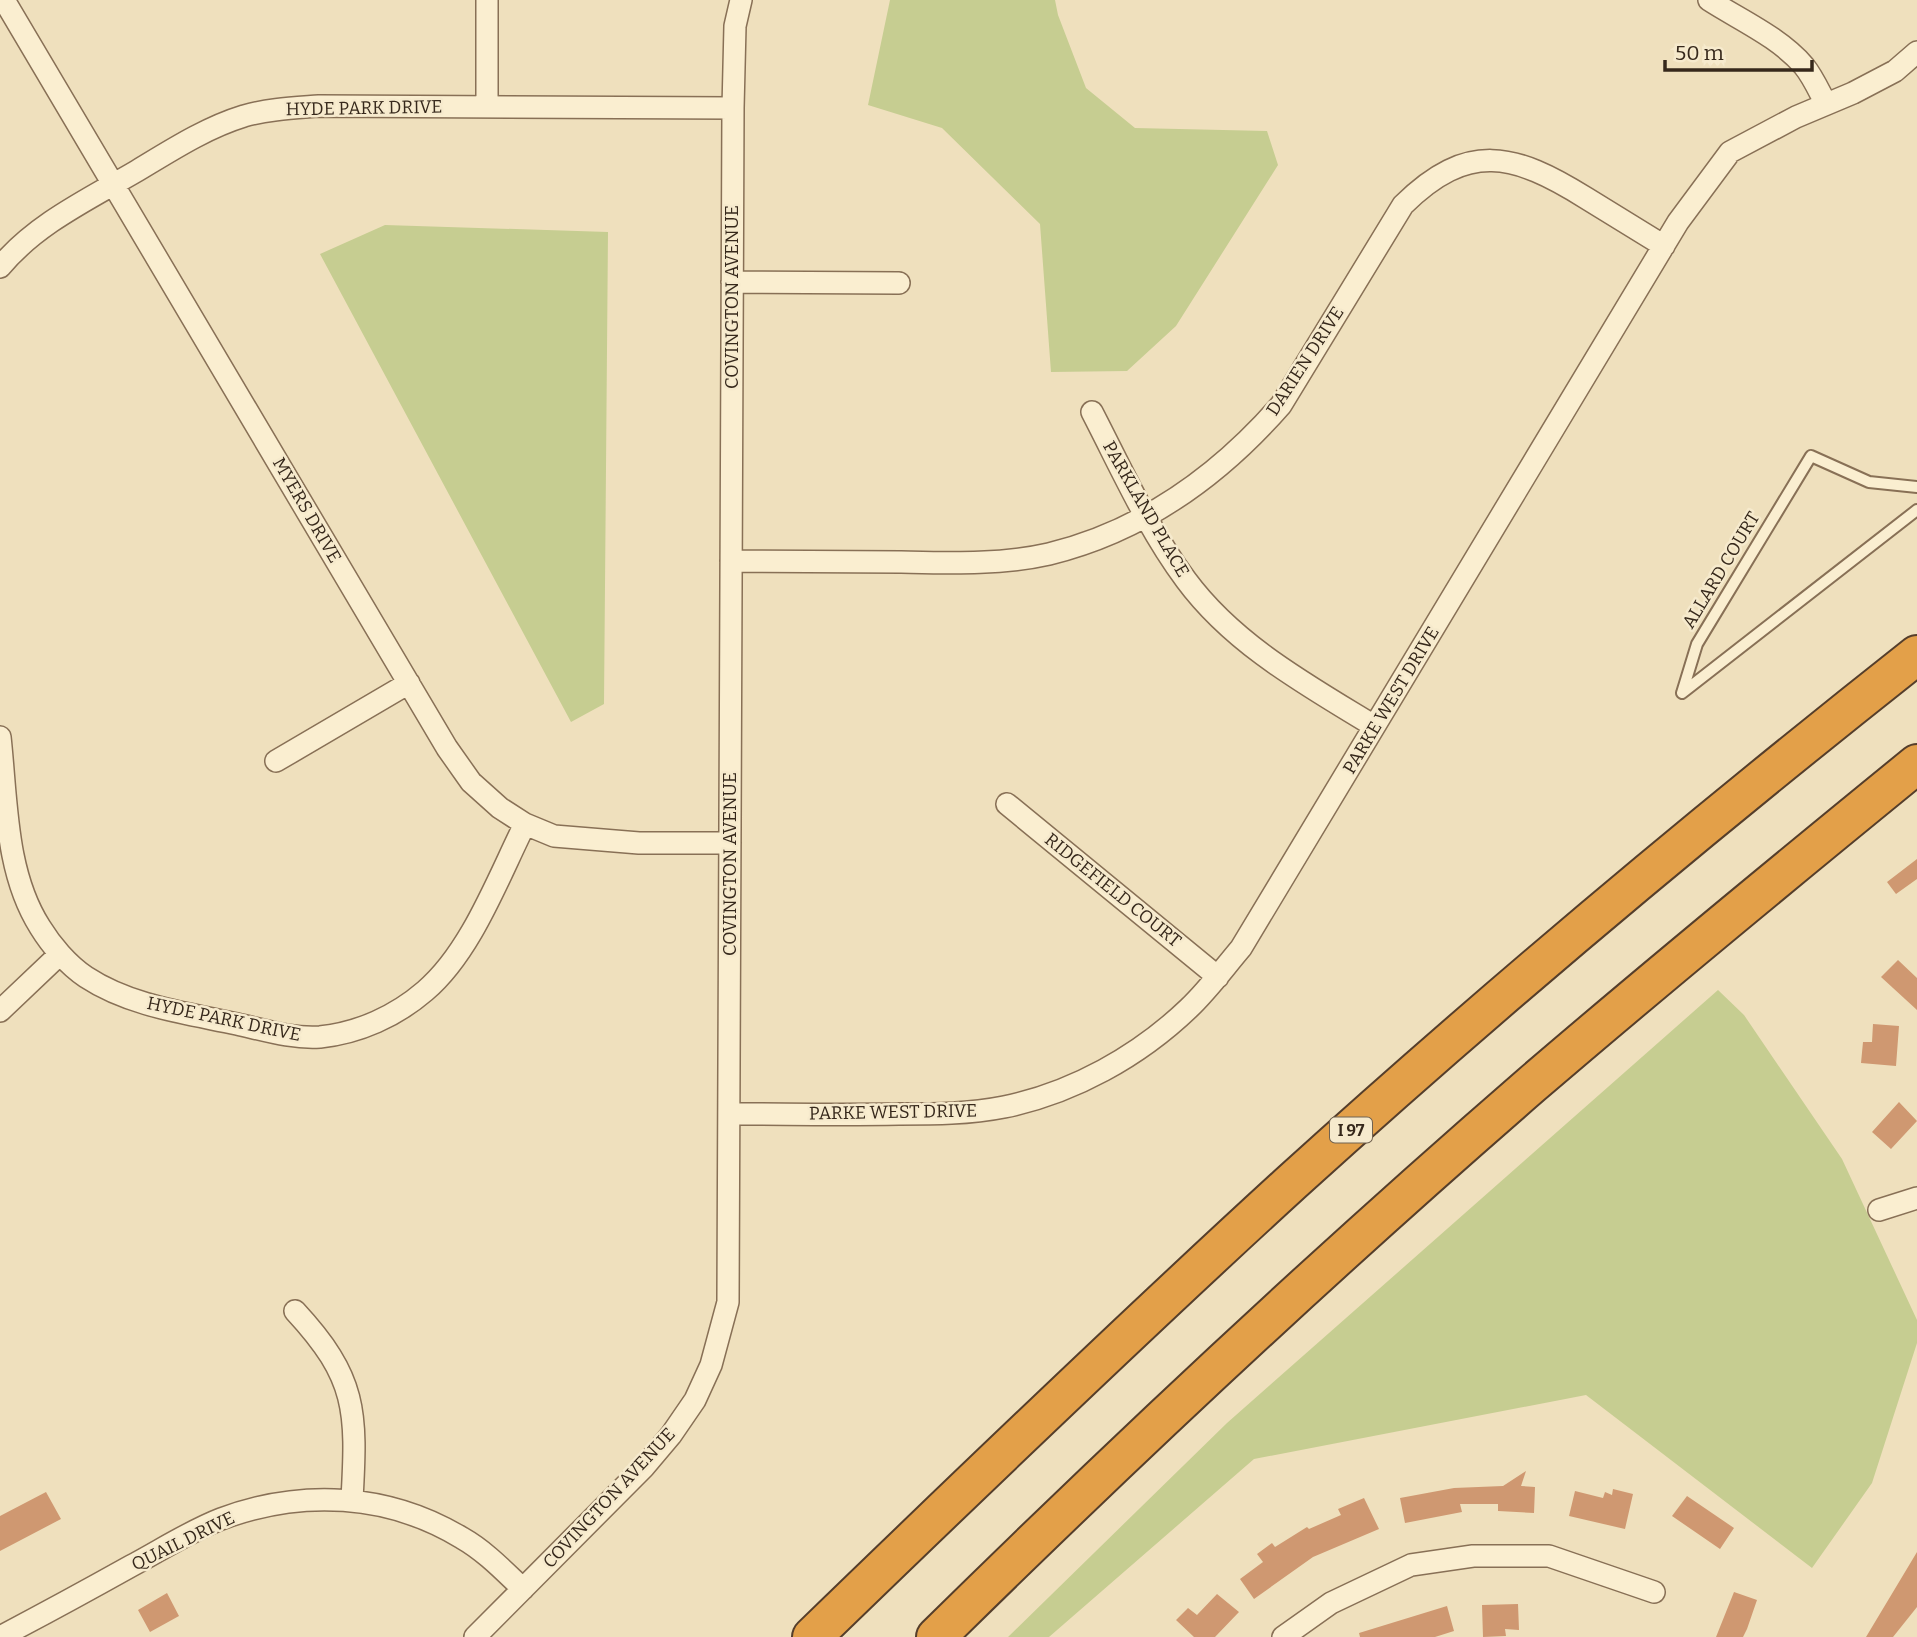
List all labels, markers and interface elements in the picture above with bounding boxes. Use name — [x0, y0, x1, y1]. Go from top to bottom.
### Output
scale bar — [1665, 28, 1812, 72]
text: 50 m — [1675, 40, 1724, 66]
street label: HYDE PARK DRIVE — [285, 96, 443, 120]
street label: COVINGTON AVENUE — [721, 205, 743, 389]
street label: DARIEN DRIVE — [1262, 302, 1348, 420]
street label: PARKLAND PLACE — [1098, 437, 1194, 581]
street label: MYERS DRIVE — [268, 453, 346, 567]
street label: ALLARD COURT — [1678, 507, 1765, 632]
street label: PARKE WEST DRIVE — [1338, 622, 1444, 778]
street label: COVINGTON AVENUE — [719, 772, 741, 956]
street label: RIDGEFIELD COURT — [1040, 828, 1186, 952]
street label: HYDE PARK DRIVE — [145, 992, 303, 1046]
street label: PARKE WEST DRIVE — [809, 1100, 977, 1124]
road number: I 97 — [1330, 1118, 1372, 1142]
street label: COVINGTON AVENUE — [538, 1423, 680, 1573]
street label: QUAIL DRIVE — [128, 1507, 238, 1575]

